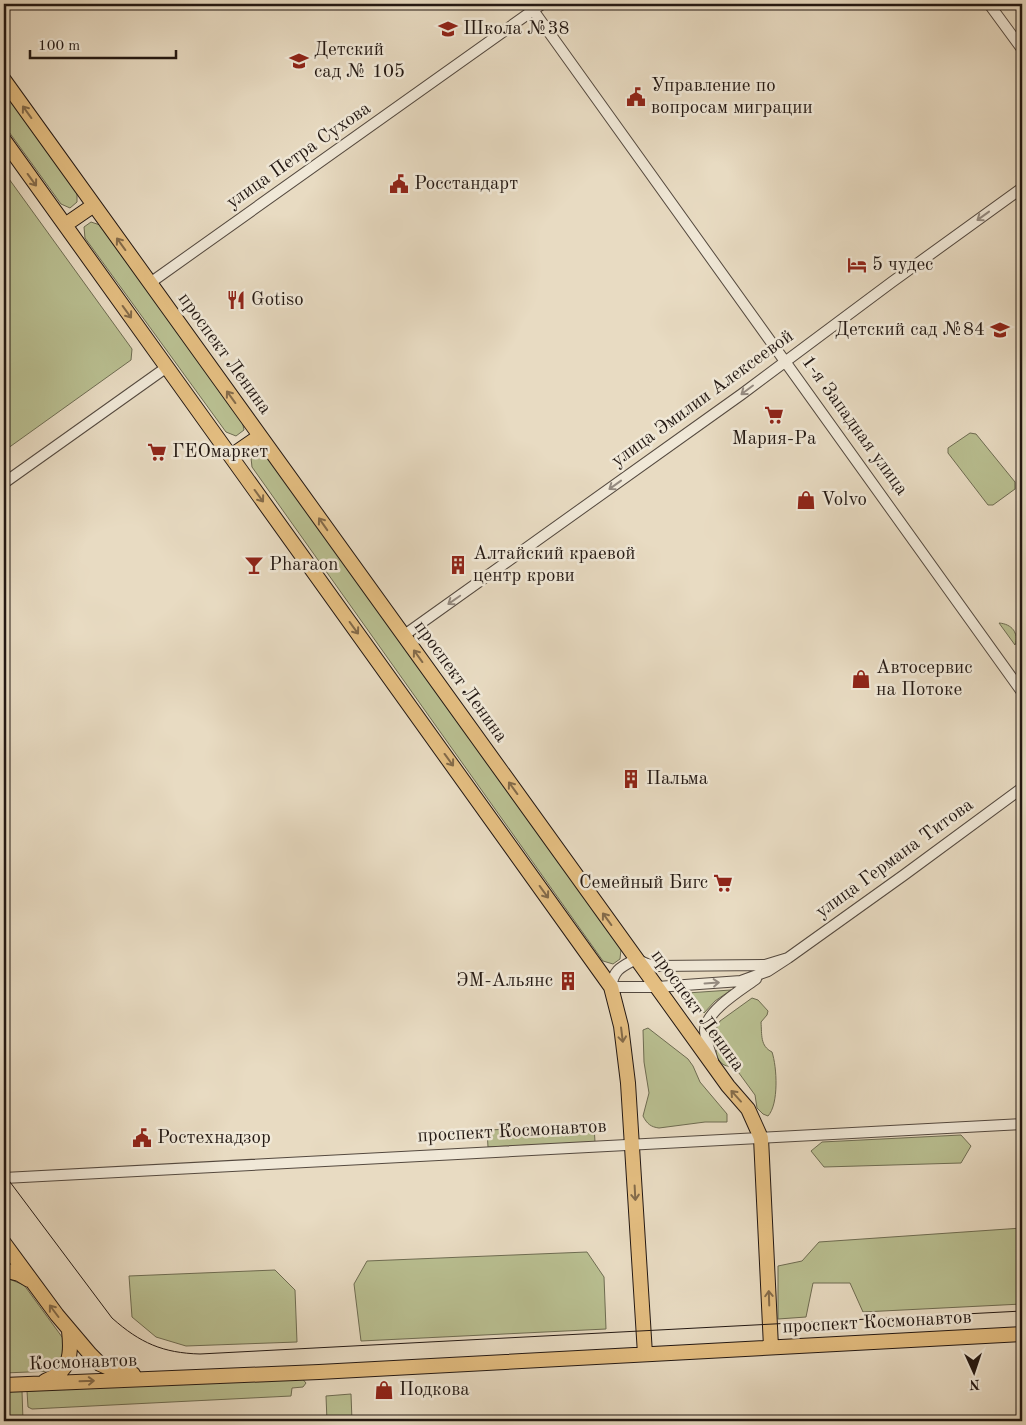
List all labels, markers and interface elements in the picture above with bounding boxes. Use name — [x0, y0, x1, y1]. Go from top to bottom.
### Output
school or university icon: Школа №38 — [437, 18, 459, 40]
place label: Школа №38 — [463, 20, 570, 39]
scale bar — [30, 28, 176, 60]
text: 100 m — [38, 39, 80, 54]
place label: Детский сад № 105 — [314, 41, 405, 82]
school or university icon: Детский сад № 105 — [288, 50, 310, 72]
place label: Управление по вопросам миграции — [651, 77, 813, 118]
public building icon: Управление по вопросам миграции — [625, 86, 647, 108]
street label: улица Петра Сухова — [223, 99, 375, 213]
one-way arrow — [21, 106, 32, 119]
one-way arrow — [27, 173, 37, 187]
public building icon: Росстандарт — [388, 173, 410, 195]
place label: Росстандарт — [414, 175, 518, 194]
one-way arrow — [976, 211, 990, 221]
one-way arrow — [116, 238, 127, 251]
hotel icon: 5 чудес — [846, 254, 868, 276]
place label: 5 чудес — [872, 256, 933, 275]
restaurant icon: Gotiso — [225, 289, 247, 311]
street label: проспект Ленина — [174, 290, 275, 419]
place label: Gotiso — [251, 291, 304, 310]
one-way arrow — [122, 305, 132, 319]
school or university icon: Детский сад №84 — [989, 319, 1011, 341]
place label: Детский сад №84 — [835, 321, 985, 340]
street label: улица Эмилии Алексеевой — [609, 327, 797, 471]
street label: 1-я Западная улица — [797, 353, 911, 500]
one-way arrow — [740, 385, 754, 395]
one-way arrow — [226, 391, 237, 404]
supermarket icon: Мария-Ра — [763, 404, 785, 426]
place label: Мария-Ра — [732, 430, 817, 449]
supermarket icon: ГЕОмаркет — [146, 441, 168, 463]
place label: ГЕОмаркет — [172, 443, 268, 462]
one-way arrow — [608, 480, 622, 490]
one-way arrow — [254, 489, 265, 502]
shop icon: Volvo — [795, 489, 817, 511]
place label: Volvo — [821, 491, 867, 510]
one-way arrow — [318, 517, 328, 531]
place label: Алтайский краевой центр крови — [473, 545, 636, 586]
bar icon: Pharaon — [243, 554, 265, 576]
building icon: Алтайский краевой центр крови — [447, 554, 469, 576]
place label: Pharaon — [269, 556, 339, 575]
one-way arrow — [447, 595, 461, 605]
street label: проспект Ленина — [410, 618, 511, 747]
one-way arrow — [349, 621, 359, 635]
one-way arrow — [412, 650, 423, 663]
place label: Автосервис на Потоке — [876, 659, 973, 700]
shop icon: Автосервис на Потоке — [850, 668, 872, 690]
one-way arrow — [444, 753, 454, 767]
building icon: Пальма — [620, 768, 642, 790]
place label: Пальма — [646, 770, 709, 789]
one-way arrow — [507, 781, 518, 795]
street label: улица Германа Титова — [813, 795, 978, 922]
supermarket icon: Семейный Бигс — [712, 872, 734, 894]
place label: Семейный Бигс — [579, 874, 708, 893]
one-way arrow — [539, 885, 549, 899]
one-way arrow — [602, 913, 613, 926]
street label: проспект Ленина — [647, 947, 748, 1076]
building icon: ЭМ-Альянс — [557, 970, 579, 992]
place label: ЭМ-Альянс — [456, 972, 553, 991]
one-way arrow — [704, 978, 720, 988]
one-way arrow — [617, 1026, 627, 1042]
one-way arrow — [731, 1090, 743, 1103]
street label: проспект Космонавтов — [417, 1118, 607, 1146]
public building icon: Ростехнадзор — [131, 1127, 153, 1149]
place label: Ростехнадзор — [157, 1129, 271, 1148]
one-way arrow — [630, 1185, 639, 1201]
one-way arrow — [764, 1291, 774, 1307]
one-way arrow — [48, 1305, 59, 1318]
street label: проспект Космонавтов — [782, 1309, 972, 1337]
north arrow — [948, 1348, 998, 1398]
street label: Космонавтов — [29, 1352, 137, 1374]
one-way arrow — [79, 1377, 95, 1386]
text: N — [969, 1377, 980, 1391]
shop icon: Подкова — [373, 1379, 395, 1401]
place label: Подкова — [399, 1381, 470, 1400]

